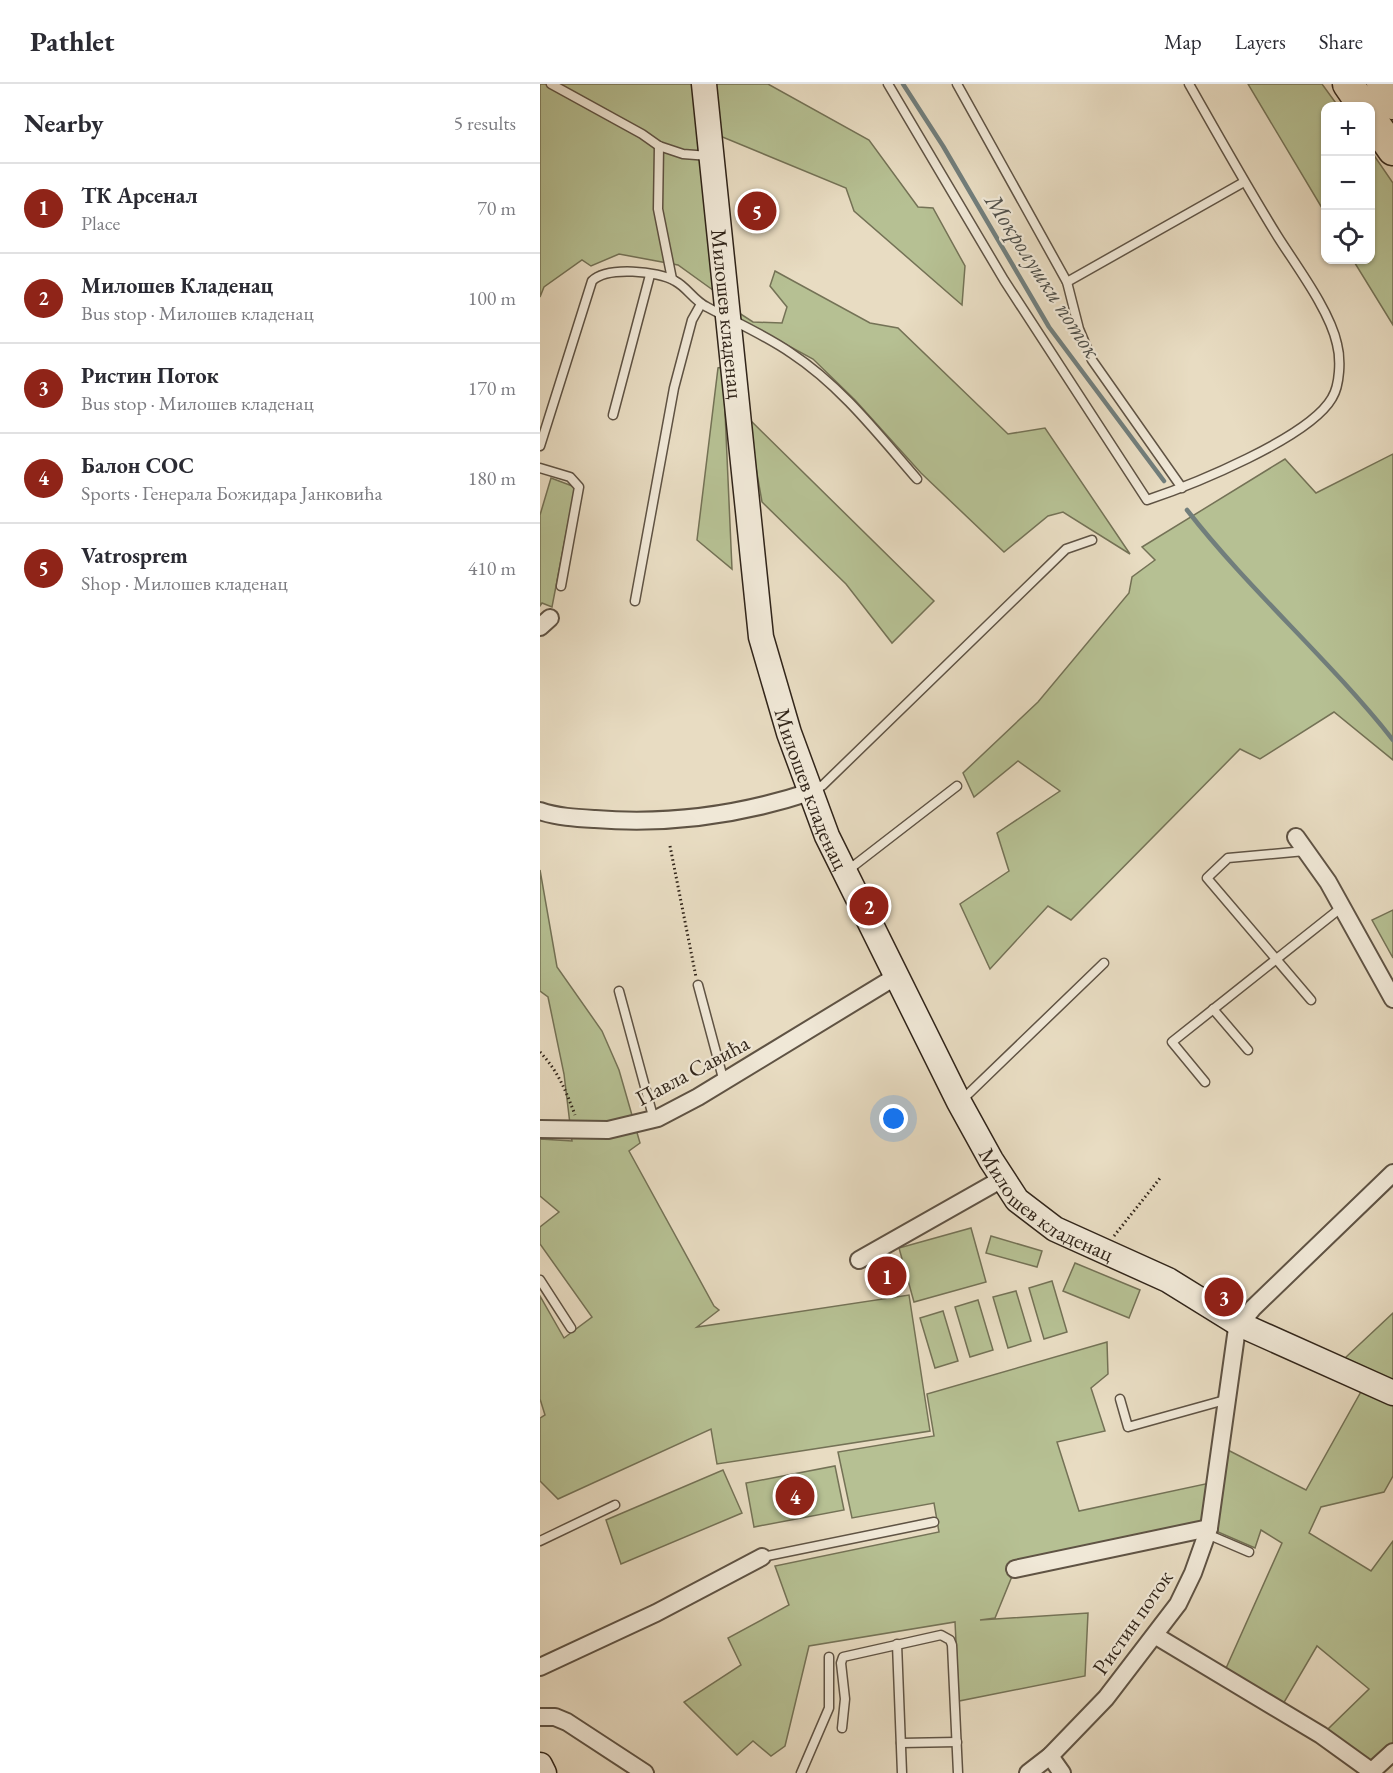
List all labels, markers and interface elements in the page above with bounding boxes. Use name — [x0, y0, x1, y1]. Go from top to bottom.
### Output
text: Pathlet — [30, 23, 114, 59]
text: Map — [1164, 28, 1202, 55]
text: Layers — [1235, 28, 1286, 55]
text: Share — [1319, 28, 1363, 55]
map controls — [1321, 102, 1375, 264]
button: + — [1321, 102, 1375, 156]
text: Nearby — [24, 106, 104, 140]
text: 5 results — [453, 110, 516, 136]
button: − — [1321, 156, 1375, 210]
text: ТК Арсенал — [81, 181, 198, 210]
water label: Мокролушки поток — [977, 186, 1109, 365]
pin: 5 — [738, 188, 776, 234]
text: 1 — [38, 195, 49, 221]
text: 70 m — [477, 195, 516, 221]
text: Place — [81, 210, 120, 236]
button: locate — [1321, 210, 1375, 264]
street label: Милошев кладенац — [704, 228, 750, 401]
text: Милошев Кладенац — [81, 271, 273, 300]
text: 2 — [38, 285, 49, 311]
text: 100 m — [468, 285, 516, 311]
text: Bus stop · Милошев кладенац — [81, 300, 314, 326]
text: Ристин Поток — [81, 361, 219, 390]
text: 3 — [38, 375, 49, 401]
text: 170 m — [468, 375, 516, 401]
text: Bus stop · Милошев кладенац — [81, 390, 314, 416]
text: Балон СОС — [81, 451, 194, 480]
text: 4 — [38, 465, 49, 491]
text: 180 m — [468, 465, 516, 491]
text: Sports · Генерала Божидара Јанковића — [81, 480, 383, 506]
text: Vatrosprem — [81, 541, 188, 570]
text: 5 — [38, 555, 49, 581]
text: 410 m — [468, 555, 516, 581]
text: Shop · Милошев кладенац — [81, 570, 288, 596]
street label: Милошев кладенац — [768, 705, 856, 875]
pin: 2 — [850, 884, 888, 928]
street label: Павла Савића — [630, 1028, 755, 1113]
your location — [879, 1104, 908, 1133]
street label: Милошев кладенац — [972, 1143, 1119, 1269]
pin: 1 — [868, 1254, 906, 1298]
pin: 3 — [1204, 1274, 1244, 1320]
pin: 4 — [776, 1474, 814, 1518]
street label: Ристин поток — [1086, 1564, 1179, 1680]

